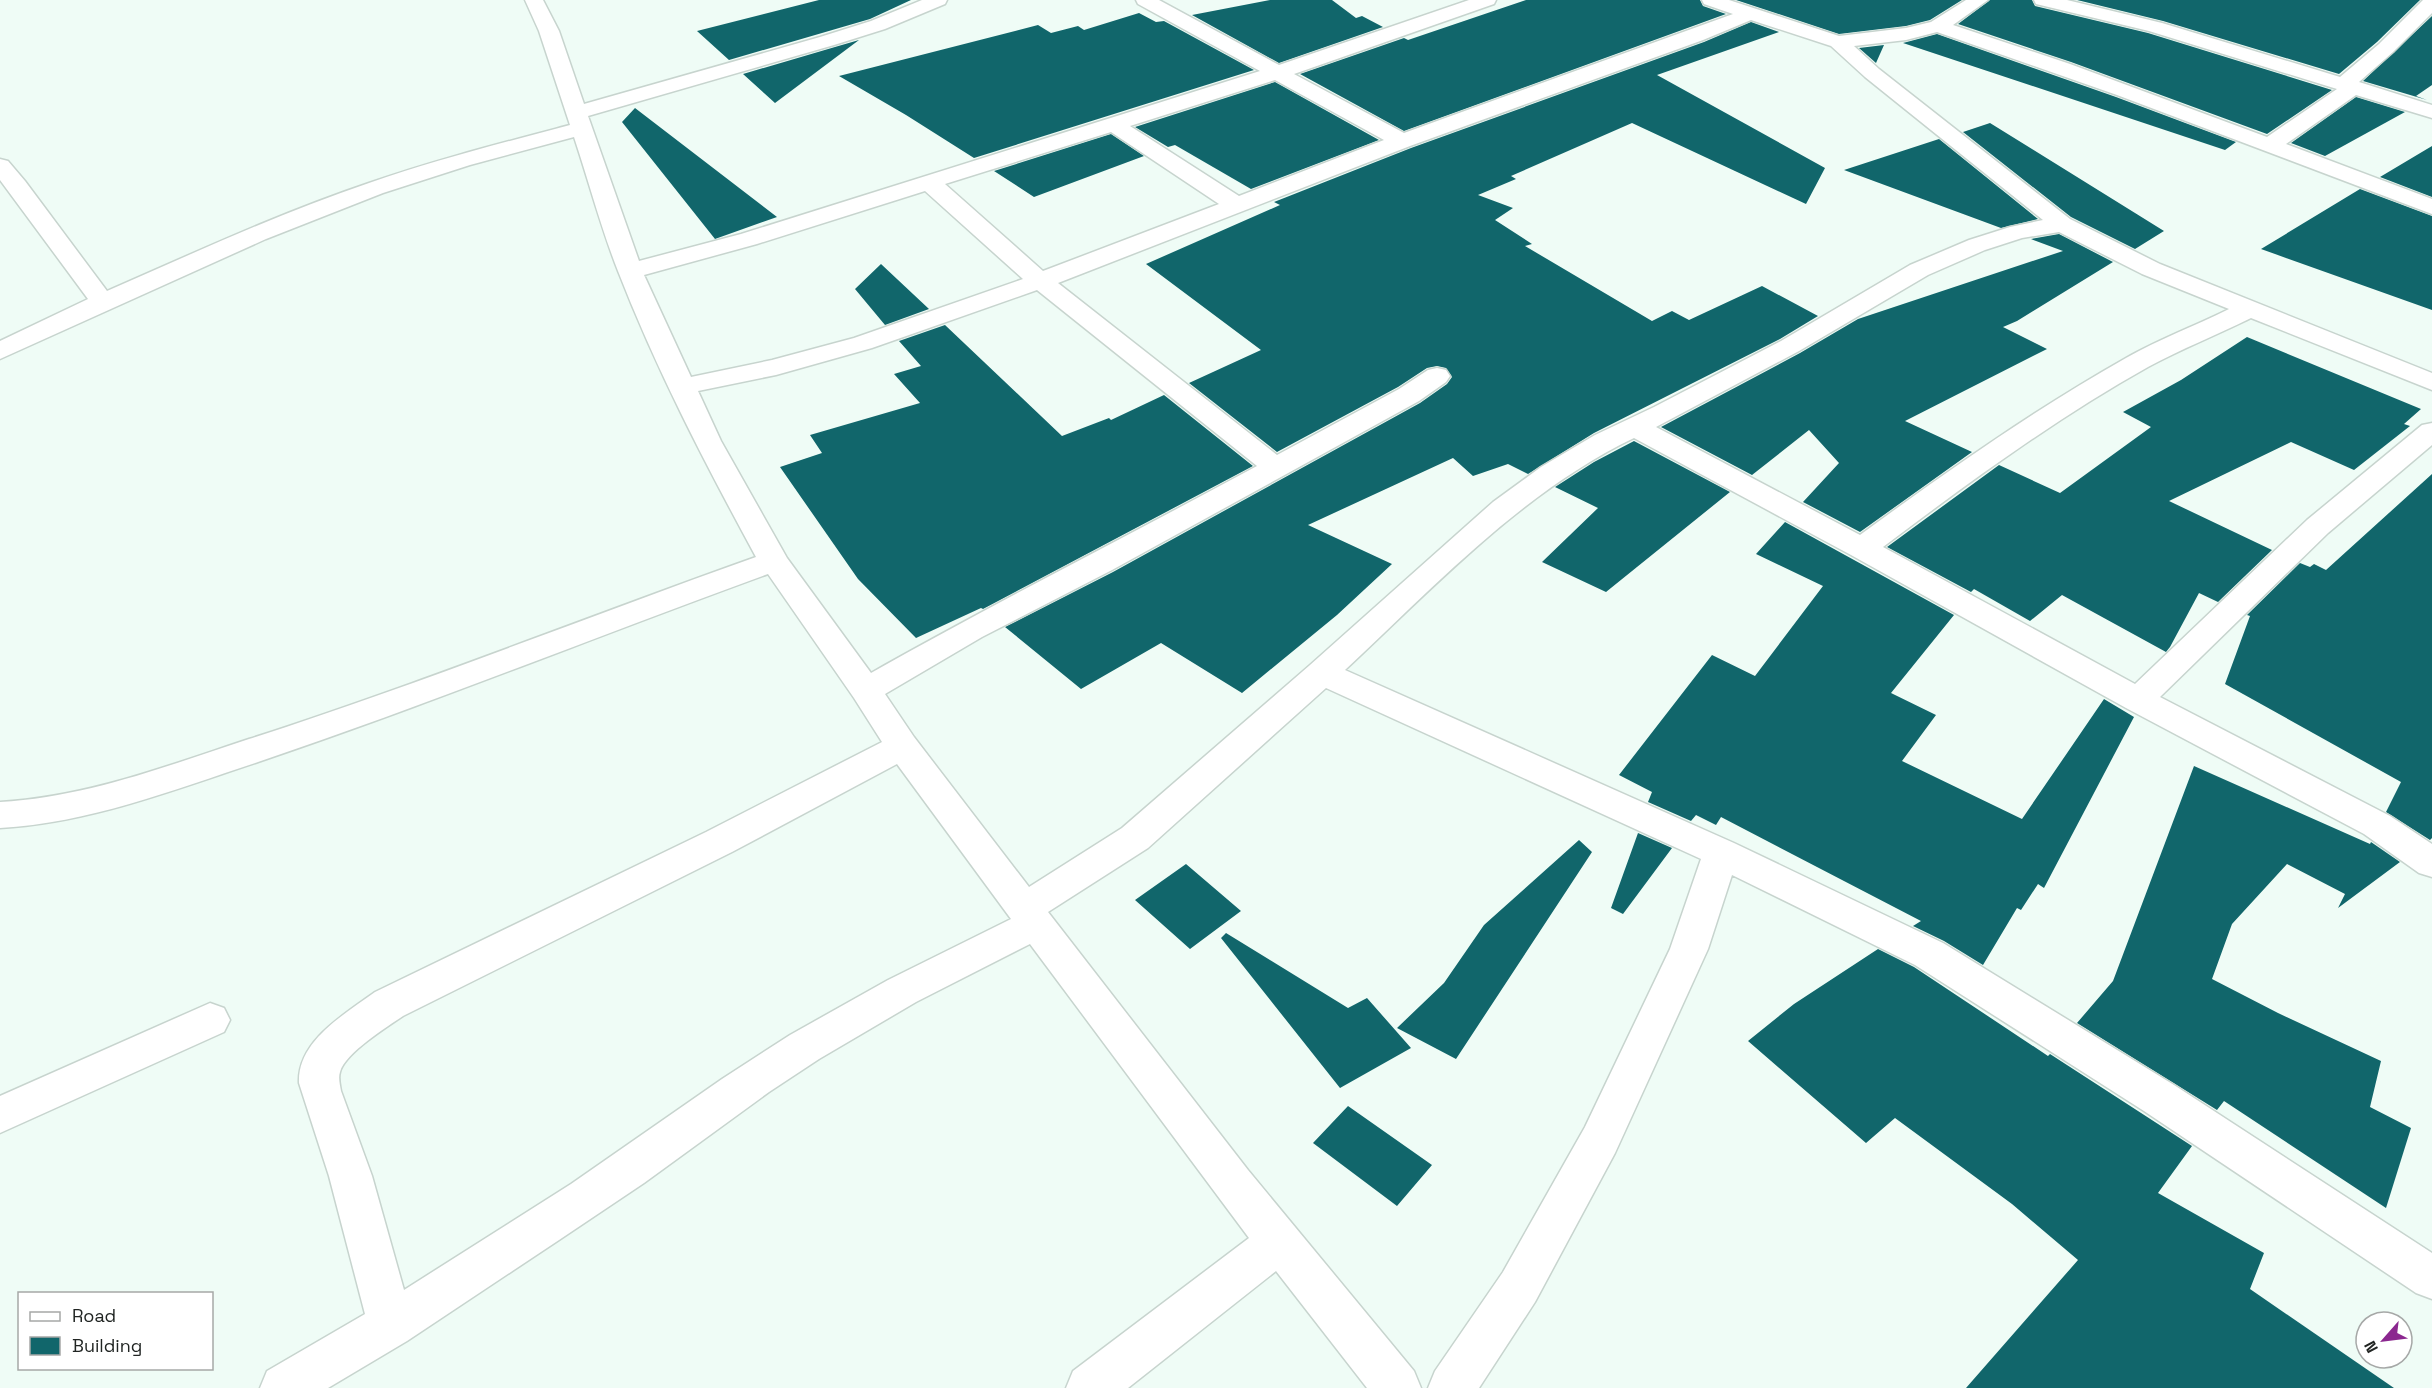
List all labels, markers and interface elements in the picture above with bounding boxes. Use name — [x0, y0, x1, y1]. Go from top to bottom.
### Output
legend — [18, 1292, 213, 1370]
text: Road — [72, 1304, 116, 1327]
north arrow — [2354, 1310, 2414, 1370]
text: Building — [72, 1334, 142, 1357]
text: N — [2359, 1337, 2383, 1356]

